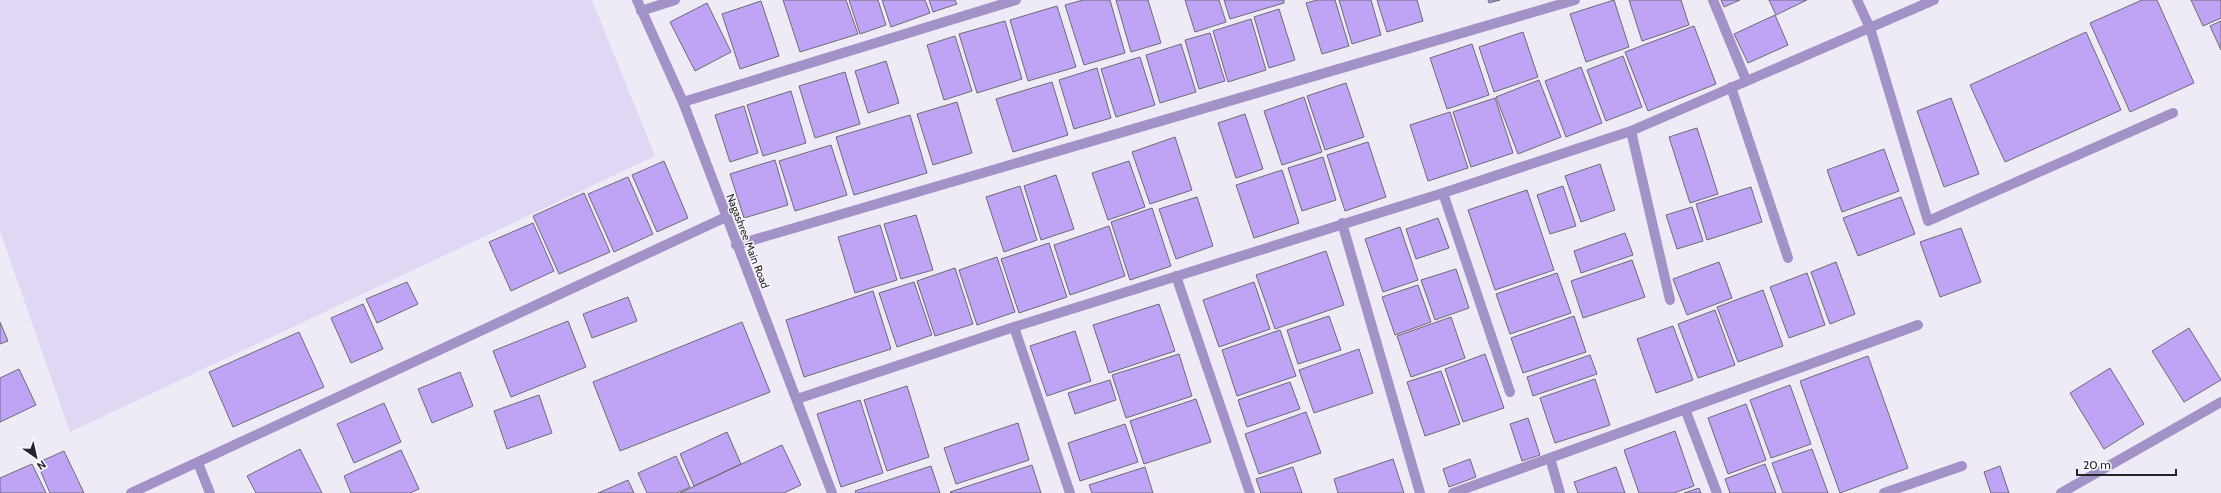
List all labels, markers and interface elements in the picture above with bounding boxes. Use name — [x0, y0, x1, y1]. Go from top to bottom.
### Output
street label: Nagashree Main Road — [724, 192, 772, 290]
north arrow — [16, 437, 56, 477]
scale bar — [2077, 451, 2176, 477]
text: N — [34, 457, 49, 473]
text: 20 m — [2083, 457, 2111, 472]

